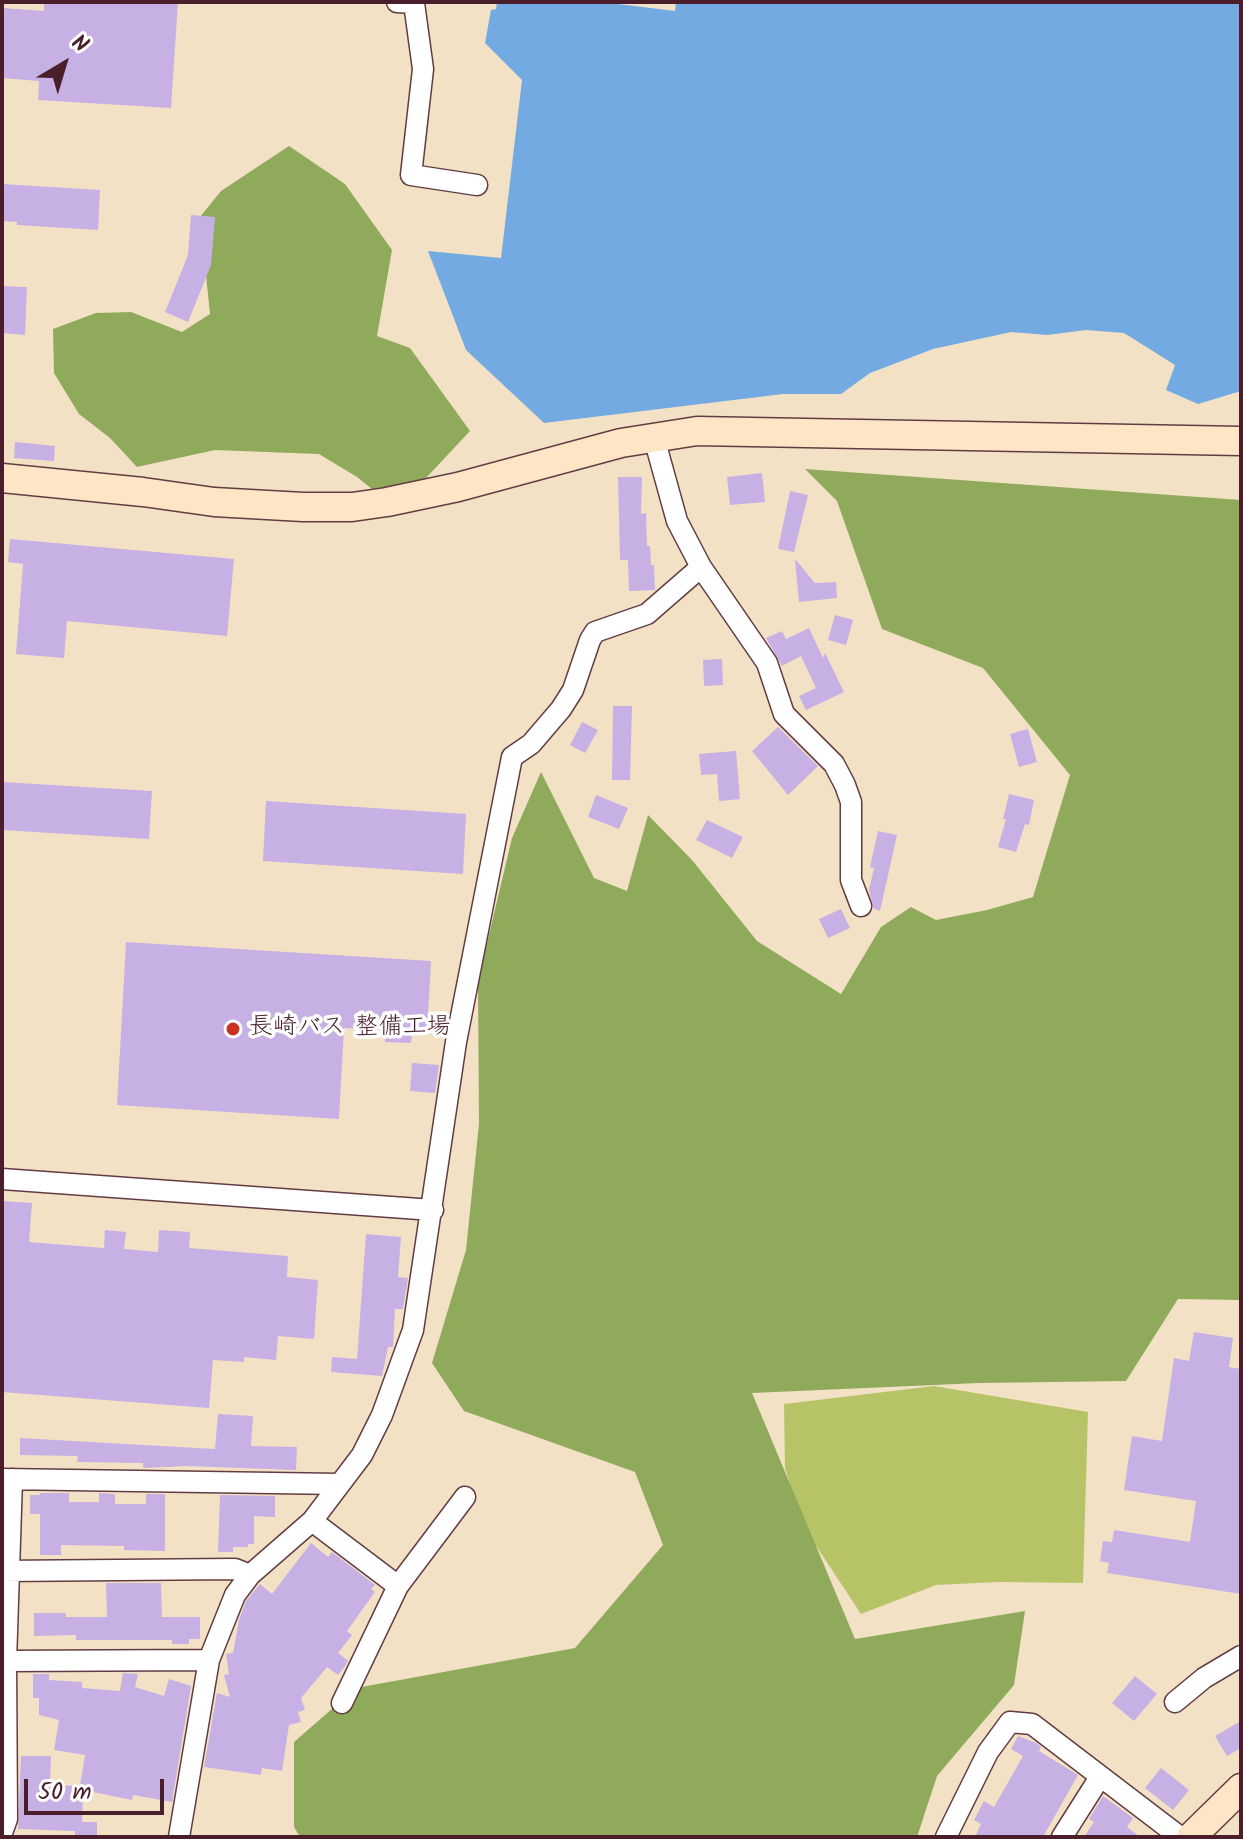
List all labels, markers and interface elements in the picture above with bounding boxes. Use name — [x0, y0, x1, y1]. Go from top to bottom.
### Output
north arrow — [24, 24, 104, 104]
text: N — [63, 27, 95, 63]
place label: 長崎バス 整備工場 — [249, 1015, 451, 1043]
marker: 長崎バス 整備工場 — [224, 1020, 242, 1038]
scale bar — [28, 1763, 168, 1813]
text: 50 m — [38, 1773, 92, 1812]

